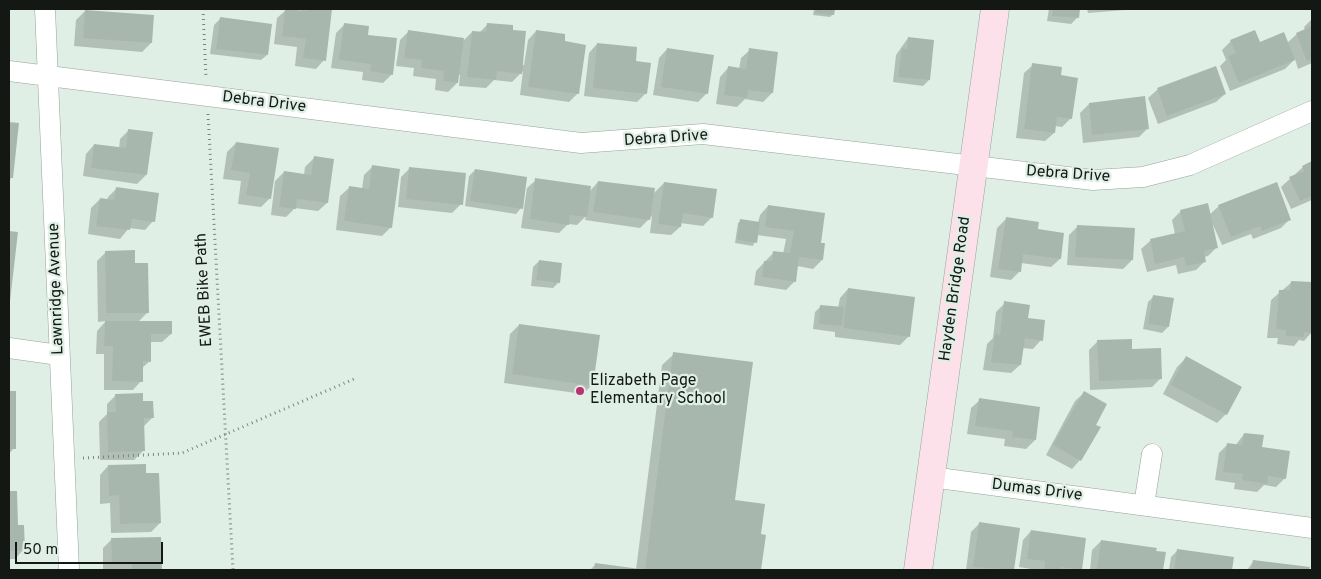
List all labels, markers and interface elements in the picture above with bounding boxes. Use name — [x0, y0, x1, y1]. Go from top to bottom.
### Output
street label: Debra Drive — [221, 88, 307, 118]
street label: Debra Drive — [623, 126, 709, 152]
street label: Debra Drive — [1025, 162, 1111, 188]
street label: Hayden Bridge Road — [936, 215, 976, 363]
street label: Lawnridge Avenue — [45, 223, 69, 355]
street label: EWEB Bike Path — [192, 233, 218, 347]
place label: Elizabeth Page Elementary School — [590, 372, 726, 410]
marker: Elizabeth Page Elementary School — [574, 385, 586, 397]
street label: Dumas Drive — [991, 476, 1083, 506]
scale bar — [18, 532, 165, 564]
text: 50 m — [23, 541, 58, 560]

